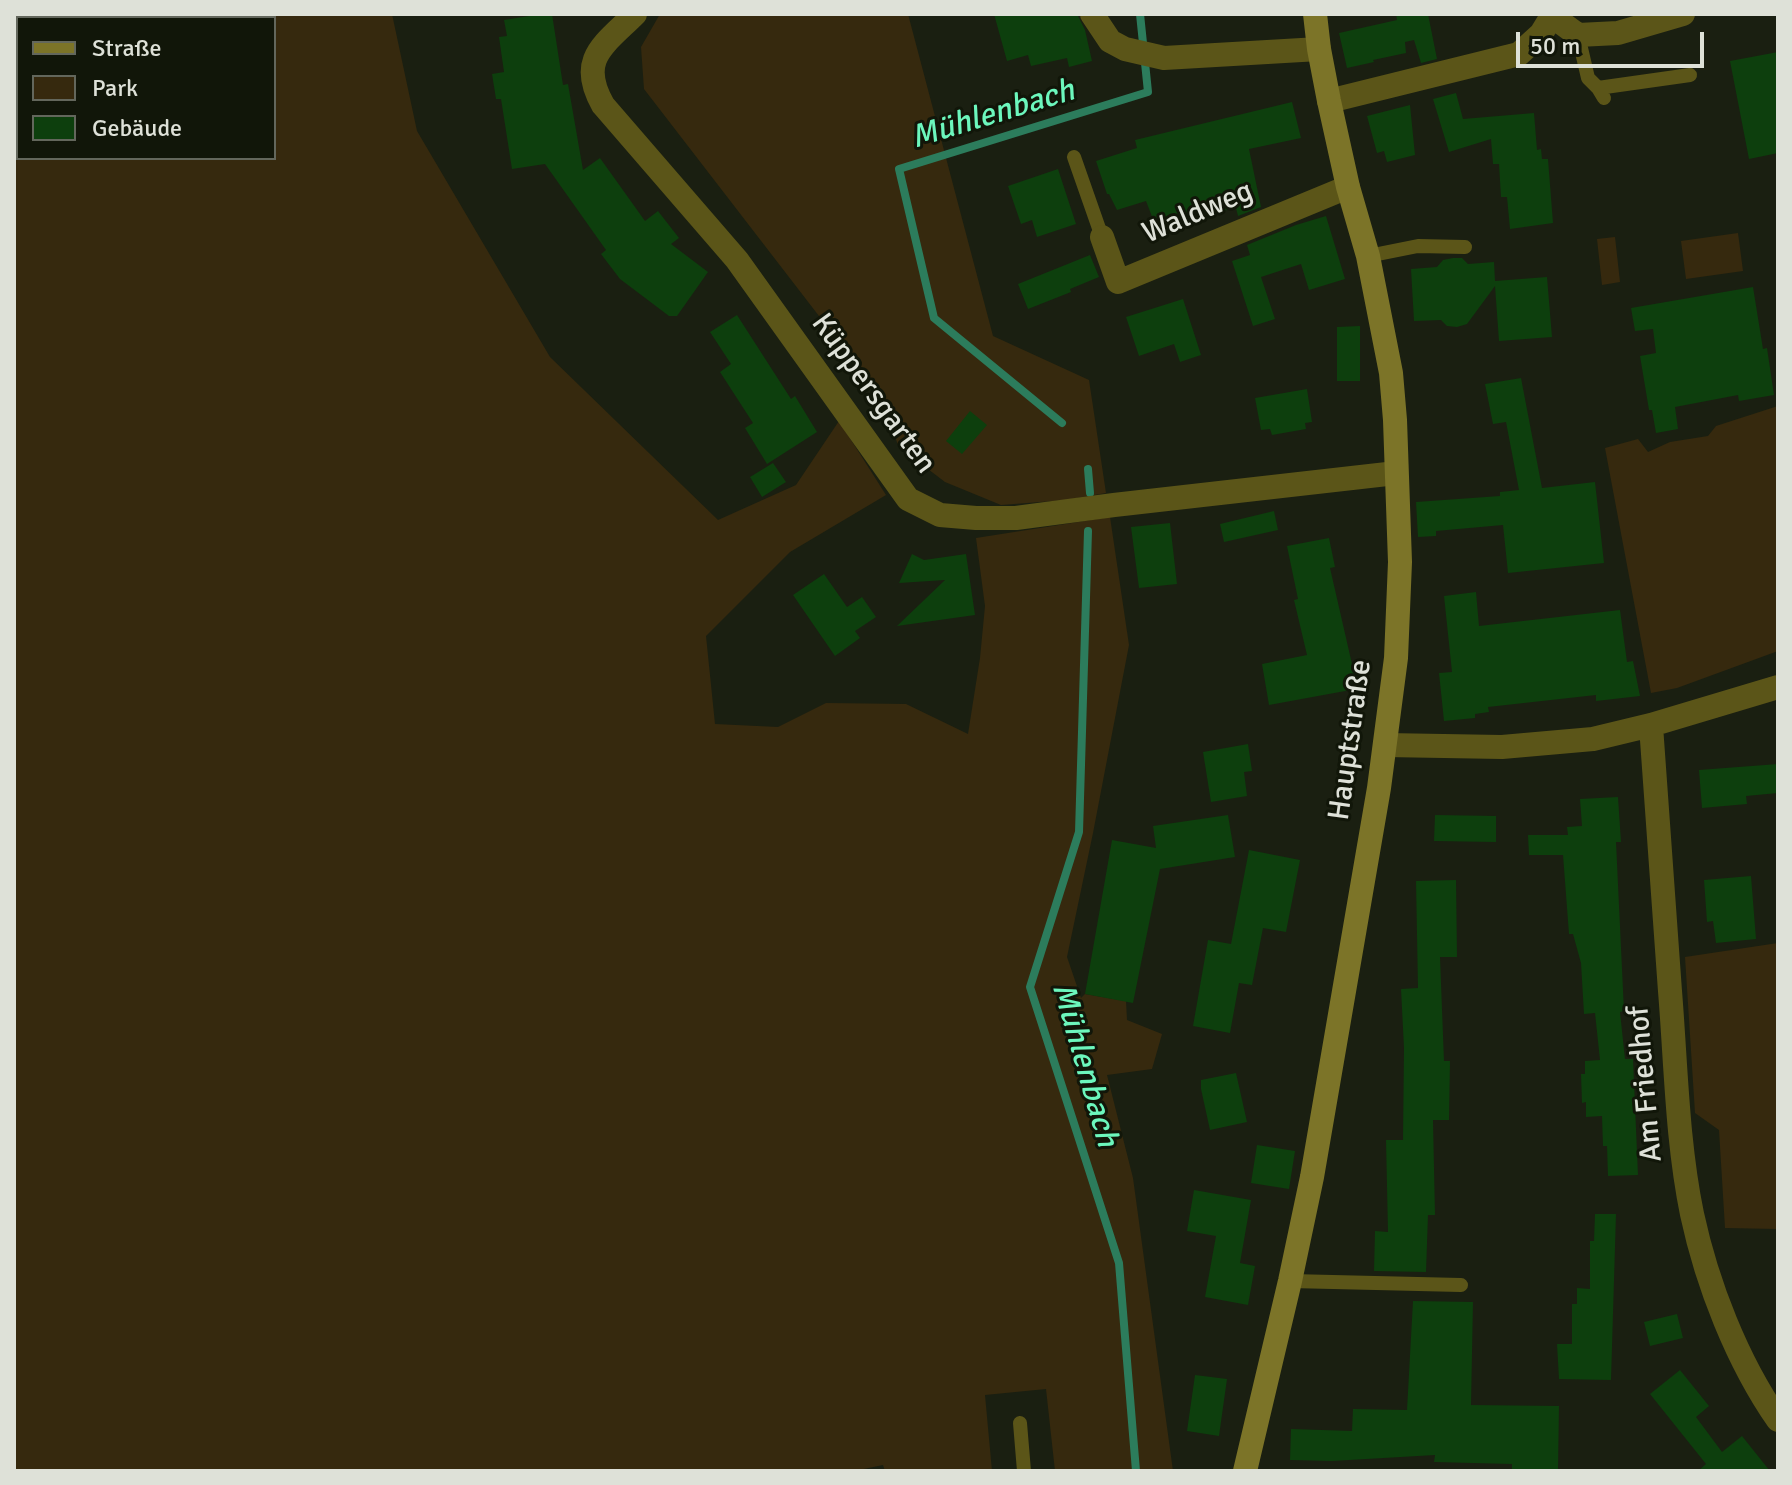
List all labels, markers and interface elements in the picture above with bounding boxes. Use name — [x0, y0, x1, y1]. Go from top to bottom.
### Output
legend — [16, 16, 276, 160]
scale bar — [1520, 16, 1708, 66]
text: 50 m — [1530, 31, 1580, 61]
text: Straße — [92, 33, 162, 63]
water label: Mühlenbach — [907, 72, 1079, 158]
text: Park — [92, 73, 138, 103]
text: Gebäude — [92, 113, 182, 143]
street label: Waldweg — [1137, 174, 1259, 252]
street label: Küppersgarten — [803, 307, 943, 481]
street label: Hauptstraße — [1322, 657, 1380, 823]
water label: Mühlenbach — [1042, 979, 1126, 1151]
street label: Am Friedhof — [1621, 1005, 1671, 1163]

